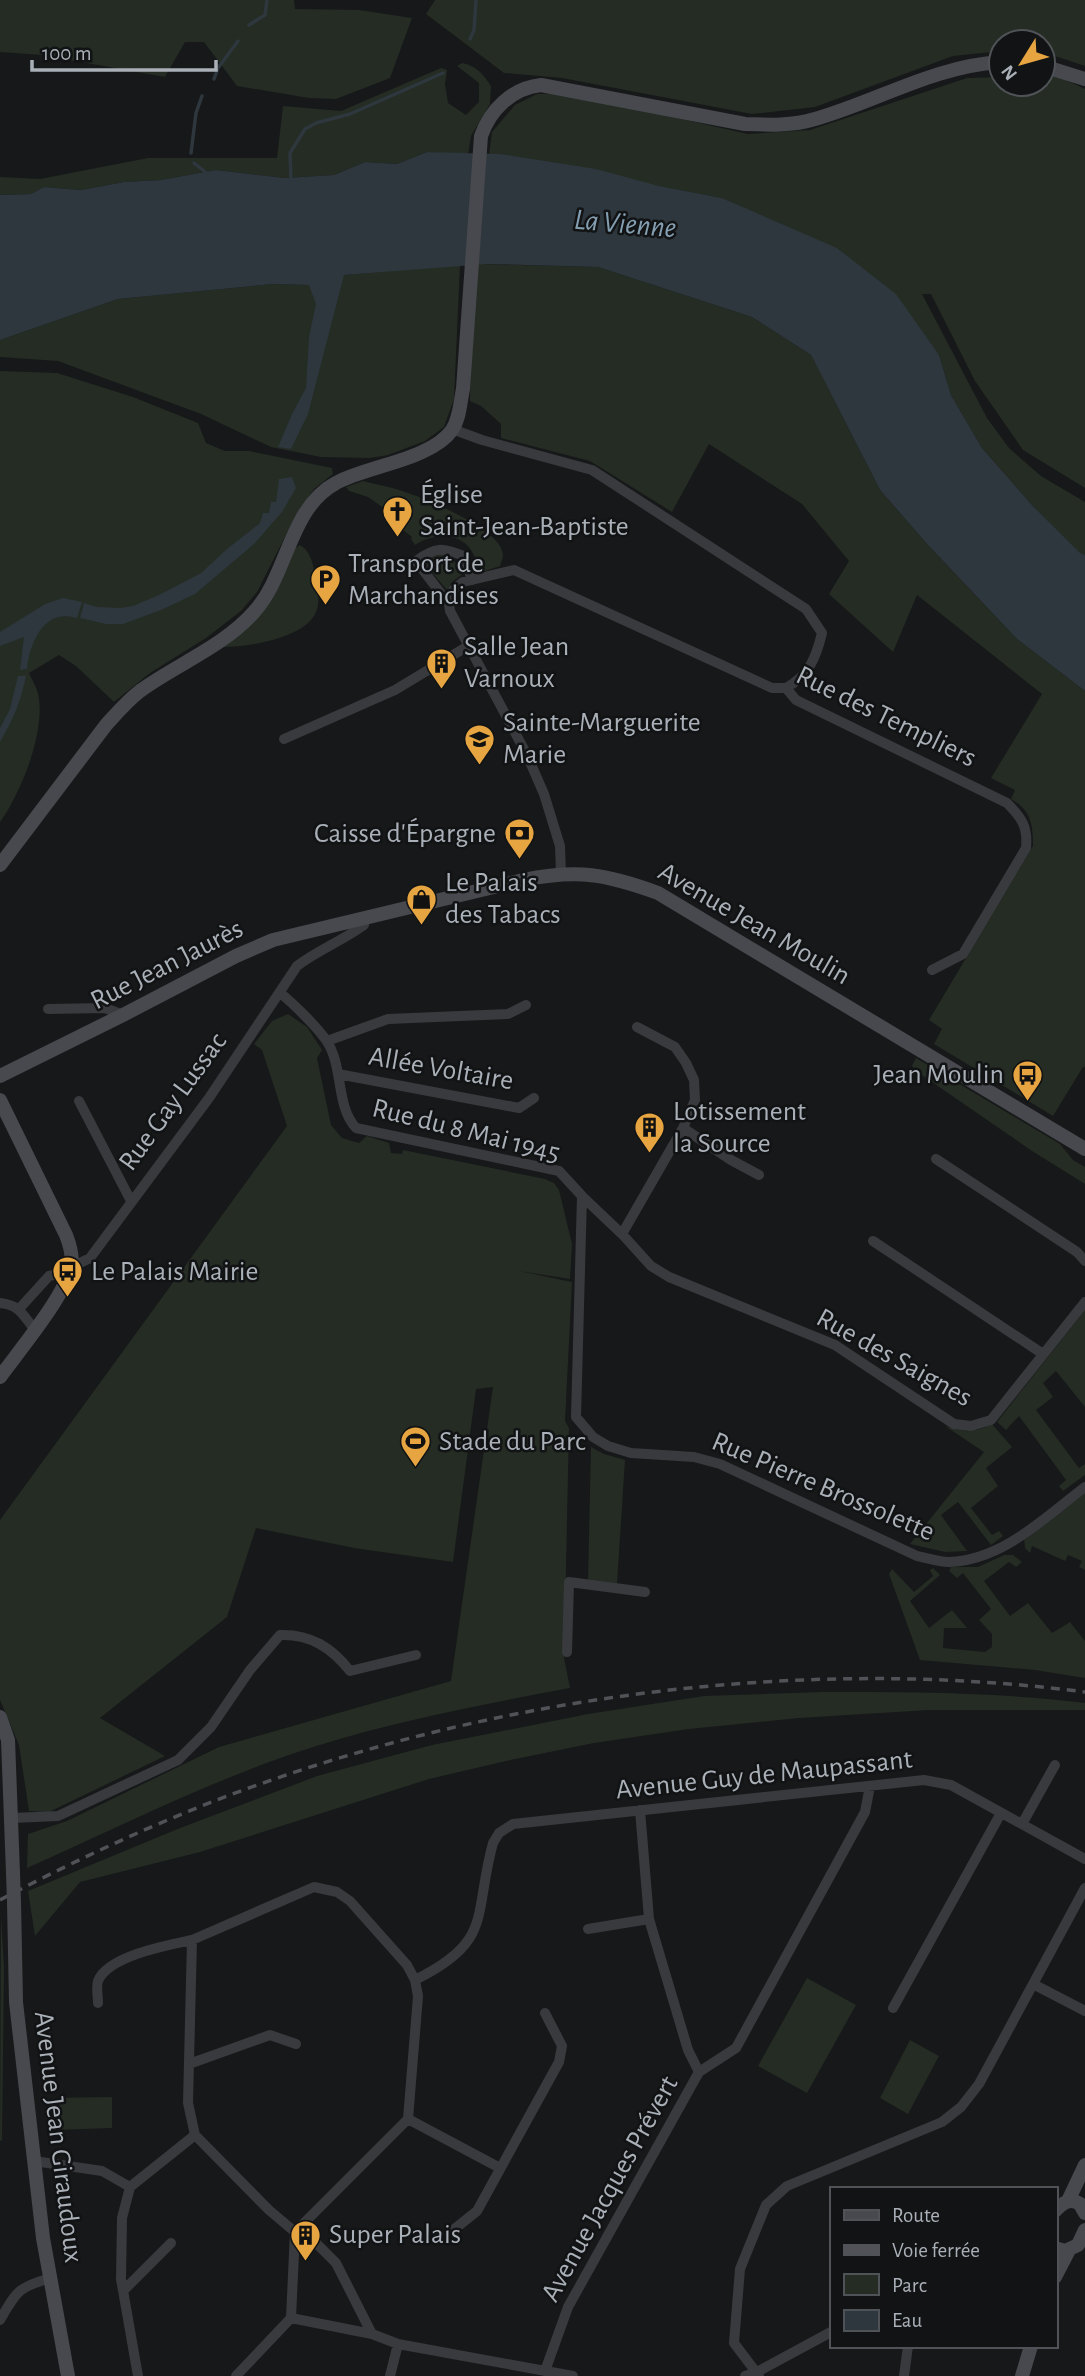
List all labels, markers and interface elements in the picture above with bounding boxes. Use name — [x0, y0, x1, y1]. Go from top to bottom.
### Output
scale bar — [32, 28, 215, 72]
north arrow — [987, 28, 1057, 98]
text: 100 m — [42, 43, 92, 64]
text: N — [998, 61, 1021, 83]
water label: La Vienne — [573, 205, 677, 243]
place label: Église Saint-Jean-Baptiste — [420, 478, 629, 541]
church icon: Église Saint-Jean-Baptiste — [380, 494, 414, 538]
place label: Transport de Marchandises — [348, 550, 499, 610]
parking icon: Transport de Marchandises — [308, 563, 342, 607]
place label: Salle Jean Varnoux — [464, 633, 569, 693]
building icon: Salle Jean Varnoux — [424, 646, 458, 690]
street label: Rue des Templiers — [792, 661, 980, 773]
place label: Sainte-Marguerite Marie — [503, 709, 701, 769]
school or university icon: Sainte-Marguerite Marie — [463, 722, 497, 766]
place label: Caisse d'Épargne — [314, 817, 496, 848]
bank icon: Caisse d'Épargne — [502, 817, 536, 861]
street label: Avenue Jean Moulin — [653, 858, 855, 990]
place label: Le Palais des Tabacs — [445, 869, 561, 929]
shop icon: Le Palais des Tabacs — [405, 882, 439, 926]
street label: Rue Jean Jaurès — [86, 915, 248, 1015]
street label: Rue Gay Lussac — [114, 1028, 232, 1176]
street label: Allée Voltaire — [367, 1043, 515, 1095]
bus stop icon: Jean Moulin — [1010, 1058, 1044, 1102]
place label: Jean Moulin — [874, 1061, 1004, 1089]
street label: Rue du 8 Mai 1945 — [369, 1094, 563, 1168]
place label: Lotissement la Source — [673, 1098, 806, 1158]
building icon: Lotissement la Source — [633, 1111, 667, 1155]
bus stop icon: Le Palais Mairie — [51, 1255, 85, 1299]
place label: Le Palais Mairie — [91, 1258, 258, 1286]
street label: Rue des Saignes — [812, 1304, 976, 1412]
sports icon: Stade du Parc — [399, 1425, 433, 1469]
street label: Rue Pierre Brossolette — [708, 1427, 938, 1547]
place label: Stade du Parc — [439, 1428, 586, 1456]
street label: Avenue Guy de Maupassant — [614, 1745, 914, 1804]
street label: Avenue Jean Giraudoux — [29, 2010, 87, 2264]
street label: Avenue Jacques Prévert — [536, 2072, 684, 2306]
legend — [830, 2187, 1057, 2348]
text: Route — [892, 2205, 940, 2226]
building icon: Super Palais — [289, 2218, 323, 2262]
place label: Super Palais — [329, 2221, 461, 2249]
text: Voie ferrée — [892, 2240, 980, 2261]
text: Parc — [892, 2275, 927, 2296]
text: Eau — [892, 2310, 922, 2331]

